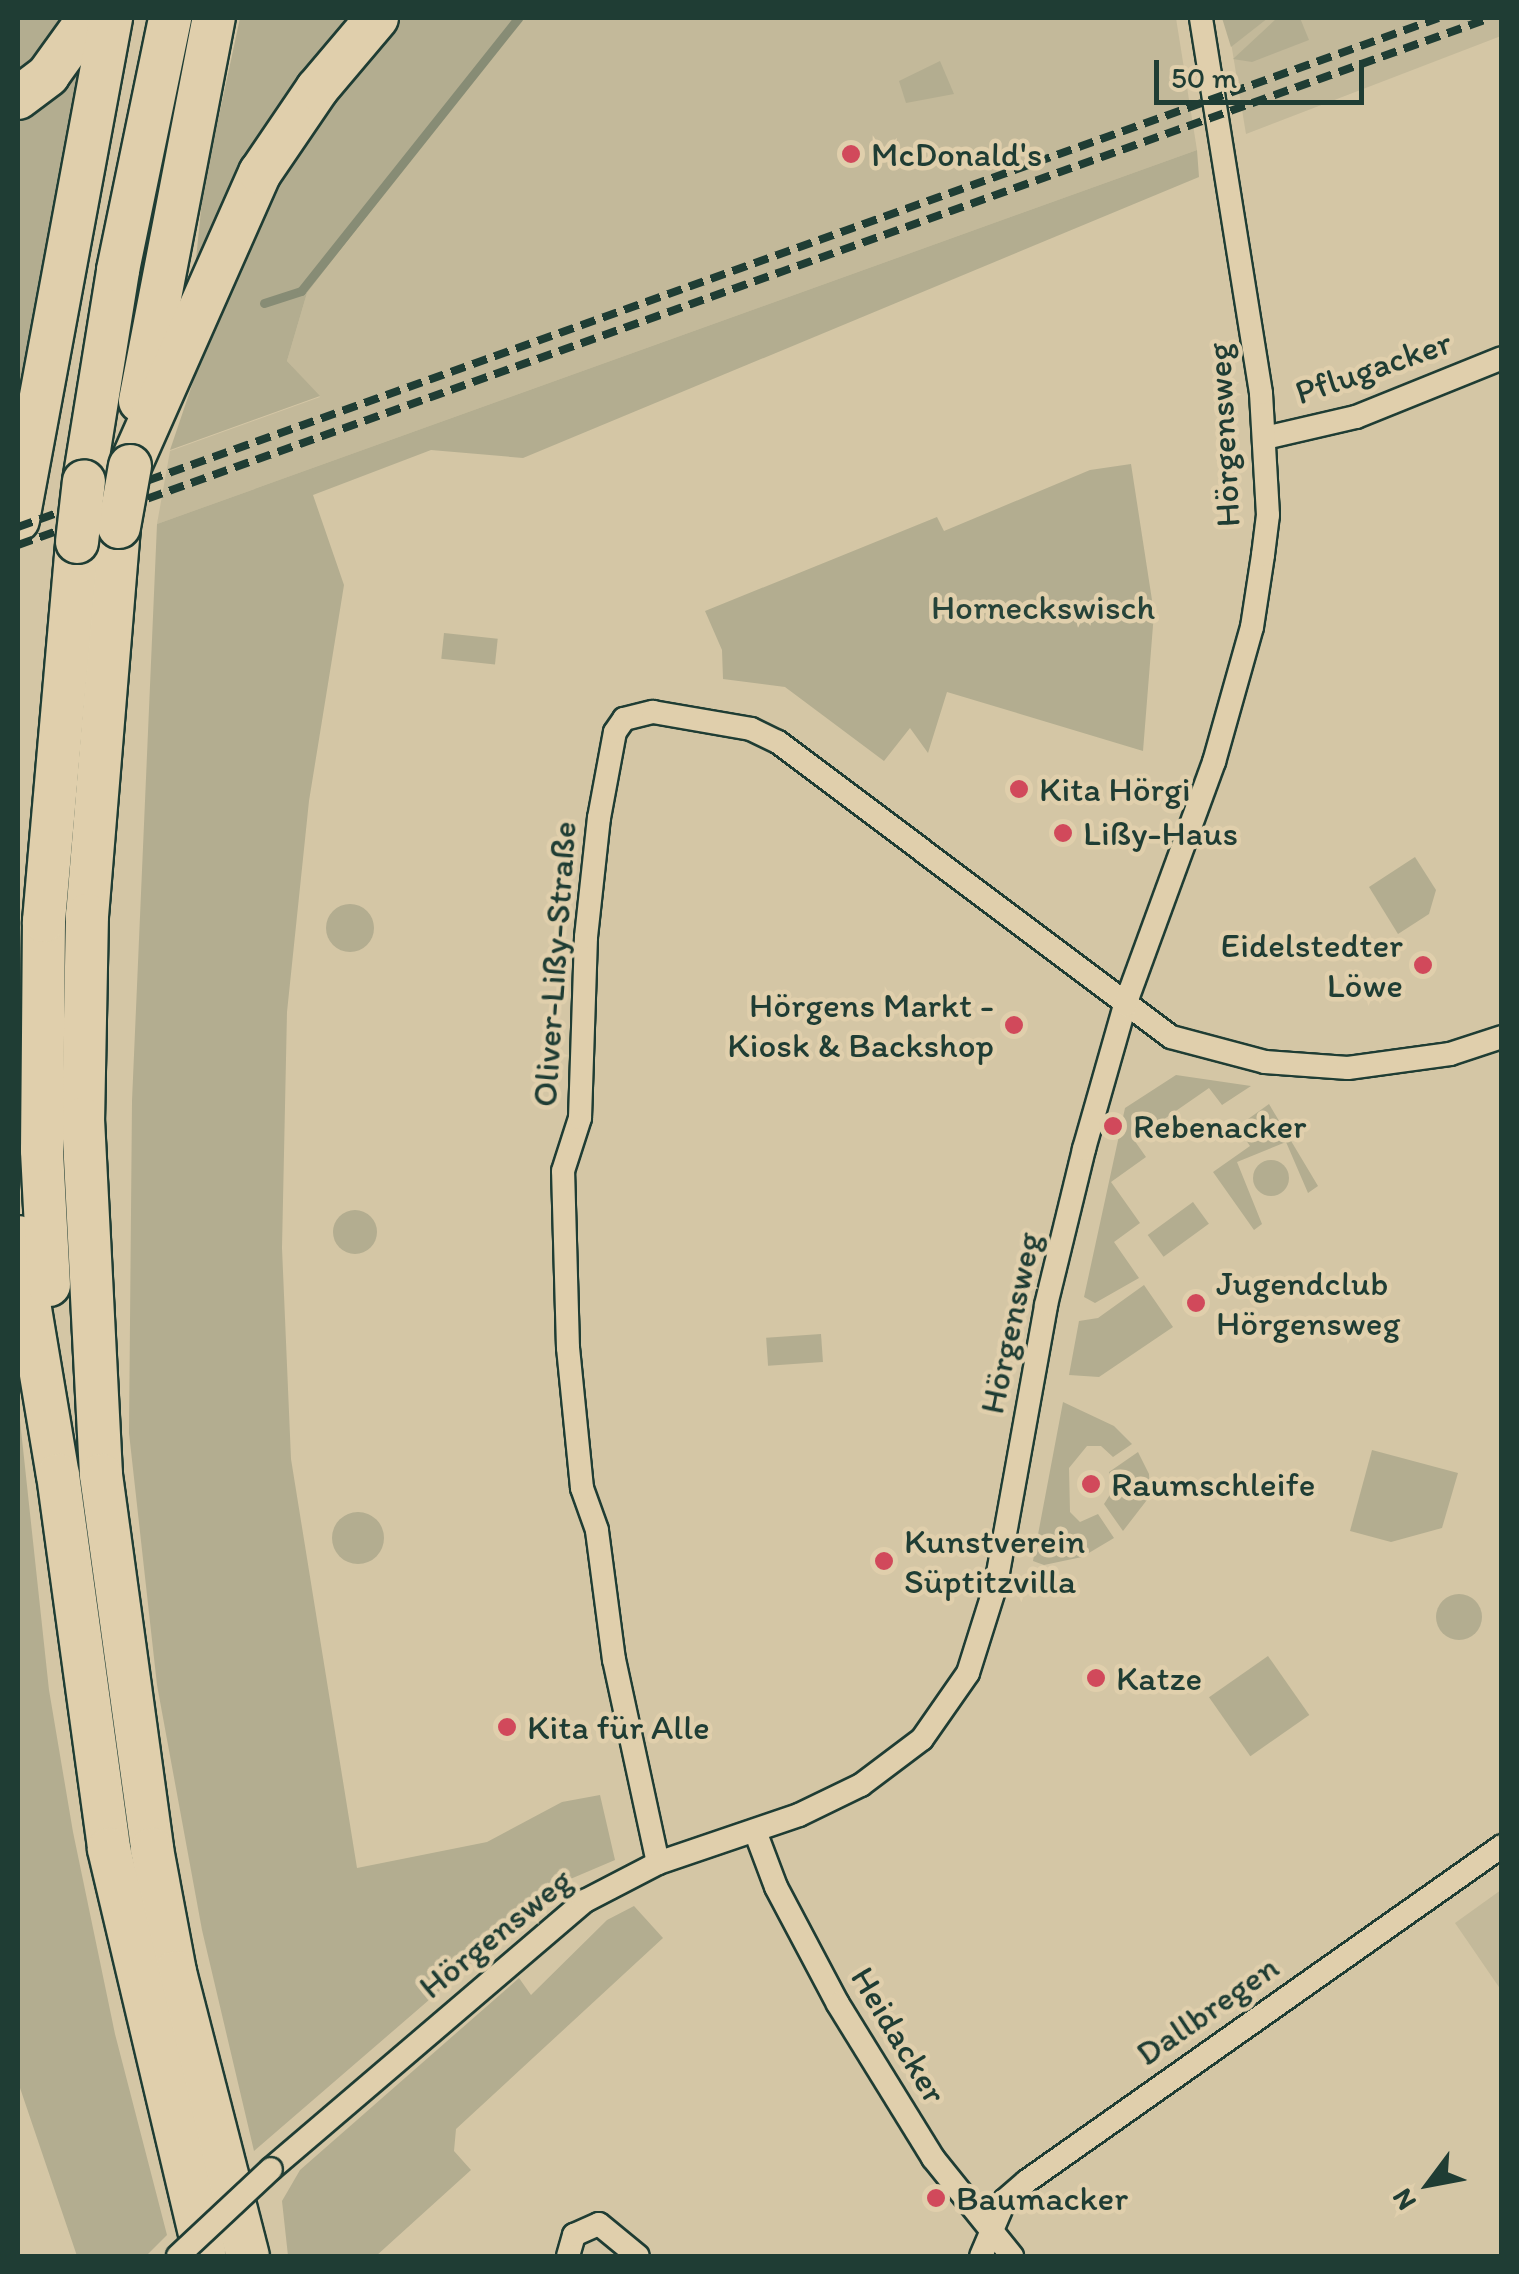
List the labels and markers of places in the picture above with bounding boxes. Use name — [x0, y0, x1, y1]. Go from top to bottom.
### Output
place label: McDonald's — [871, 133, 1042, 175]
marker: McDonald's — [840, 143, 862, 165]
place label: Kita Hörgi — [1039, 768, 1191, 810]
marker: Kita Hörgi — [1008, 778, 1030, 800]
place label: Lißy-Haus — [1083, 812, 1238, 854]
marker: Lißy-Haus — [1052, 822, 1074, 844]
place label: Eidelstedter Löwe — [1221, 924, 1403, 1006]
marker: Eidelstedter Löwe — [1412, 954, 1434, 976]
place label: Hörgens Markt - Kiosk & Backshop — [728, 984, 994, 1066]
marker: Hörgens Markt - Kiosk & Backshop — [1003, 1014, 1025, 1036]
place label: Rebenacker — [1133, 1105, 1306, 1147]
marker: Rebenacker — [1102, 1115, 1124, 1137]
place label: Jugendclub Hörgensweg — [1216, 1262, 1400, 1344]
marker: Jugendclub Hörgensweg — [1185, 1292, 1207, 1314]
place label: Raumschleife — [1111, 1463, 1315, 1505]
marker: Raumschleife — [1080, 1473, 1102, 1495]
place label: Kunstverein Süptitzvilla — [904, 1520, 1085, 1602]
marker: Kunstverein Süptitzvilla — [873, 1550, 895, 1572]
place label: Katze — [1116, 1657, 1202, 1699]
marker: Katze — [1085, 1667, 1107, 1689]
place label: Kita für Alle — [527, 1706, 709, 1748]
marker: Kita für Alle — [496, 1716, 518, 1738]
place label: Baumacker — [956, 2177, 1128, 2219]
marker: Baumacker — [925, 2187, 947, 2209]

